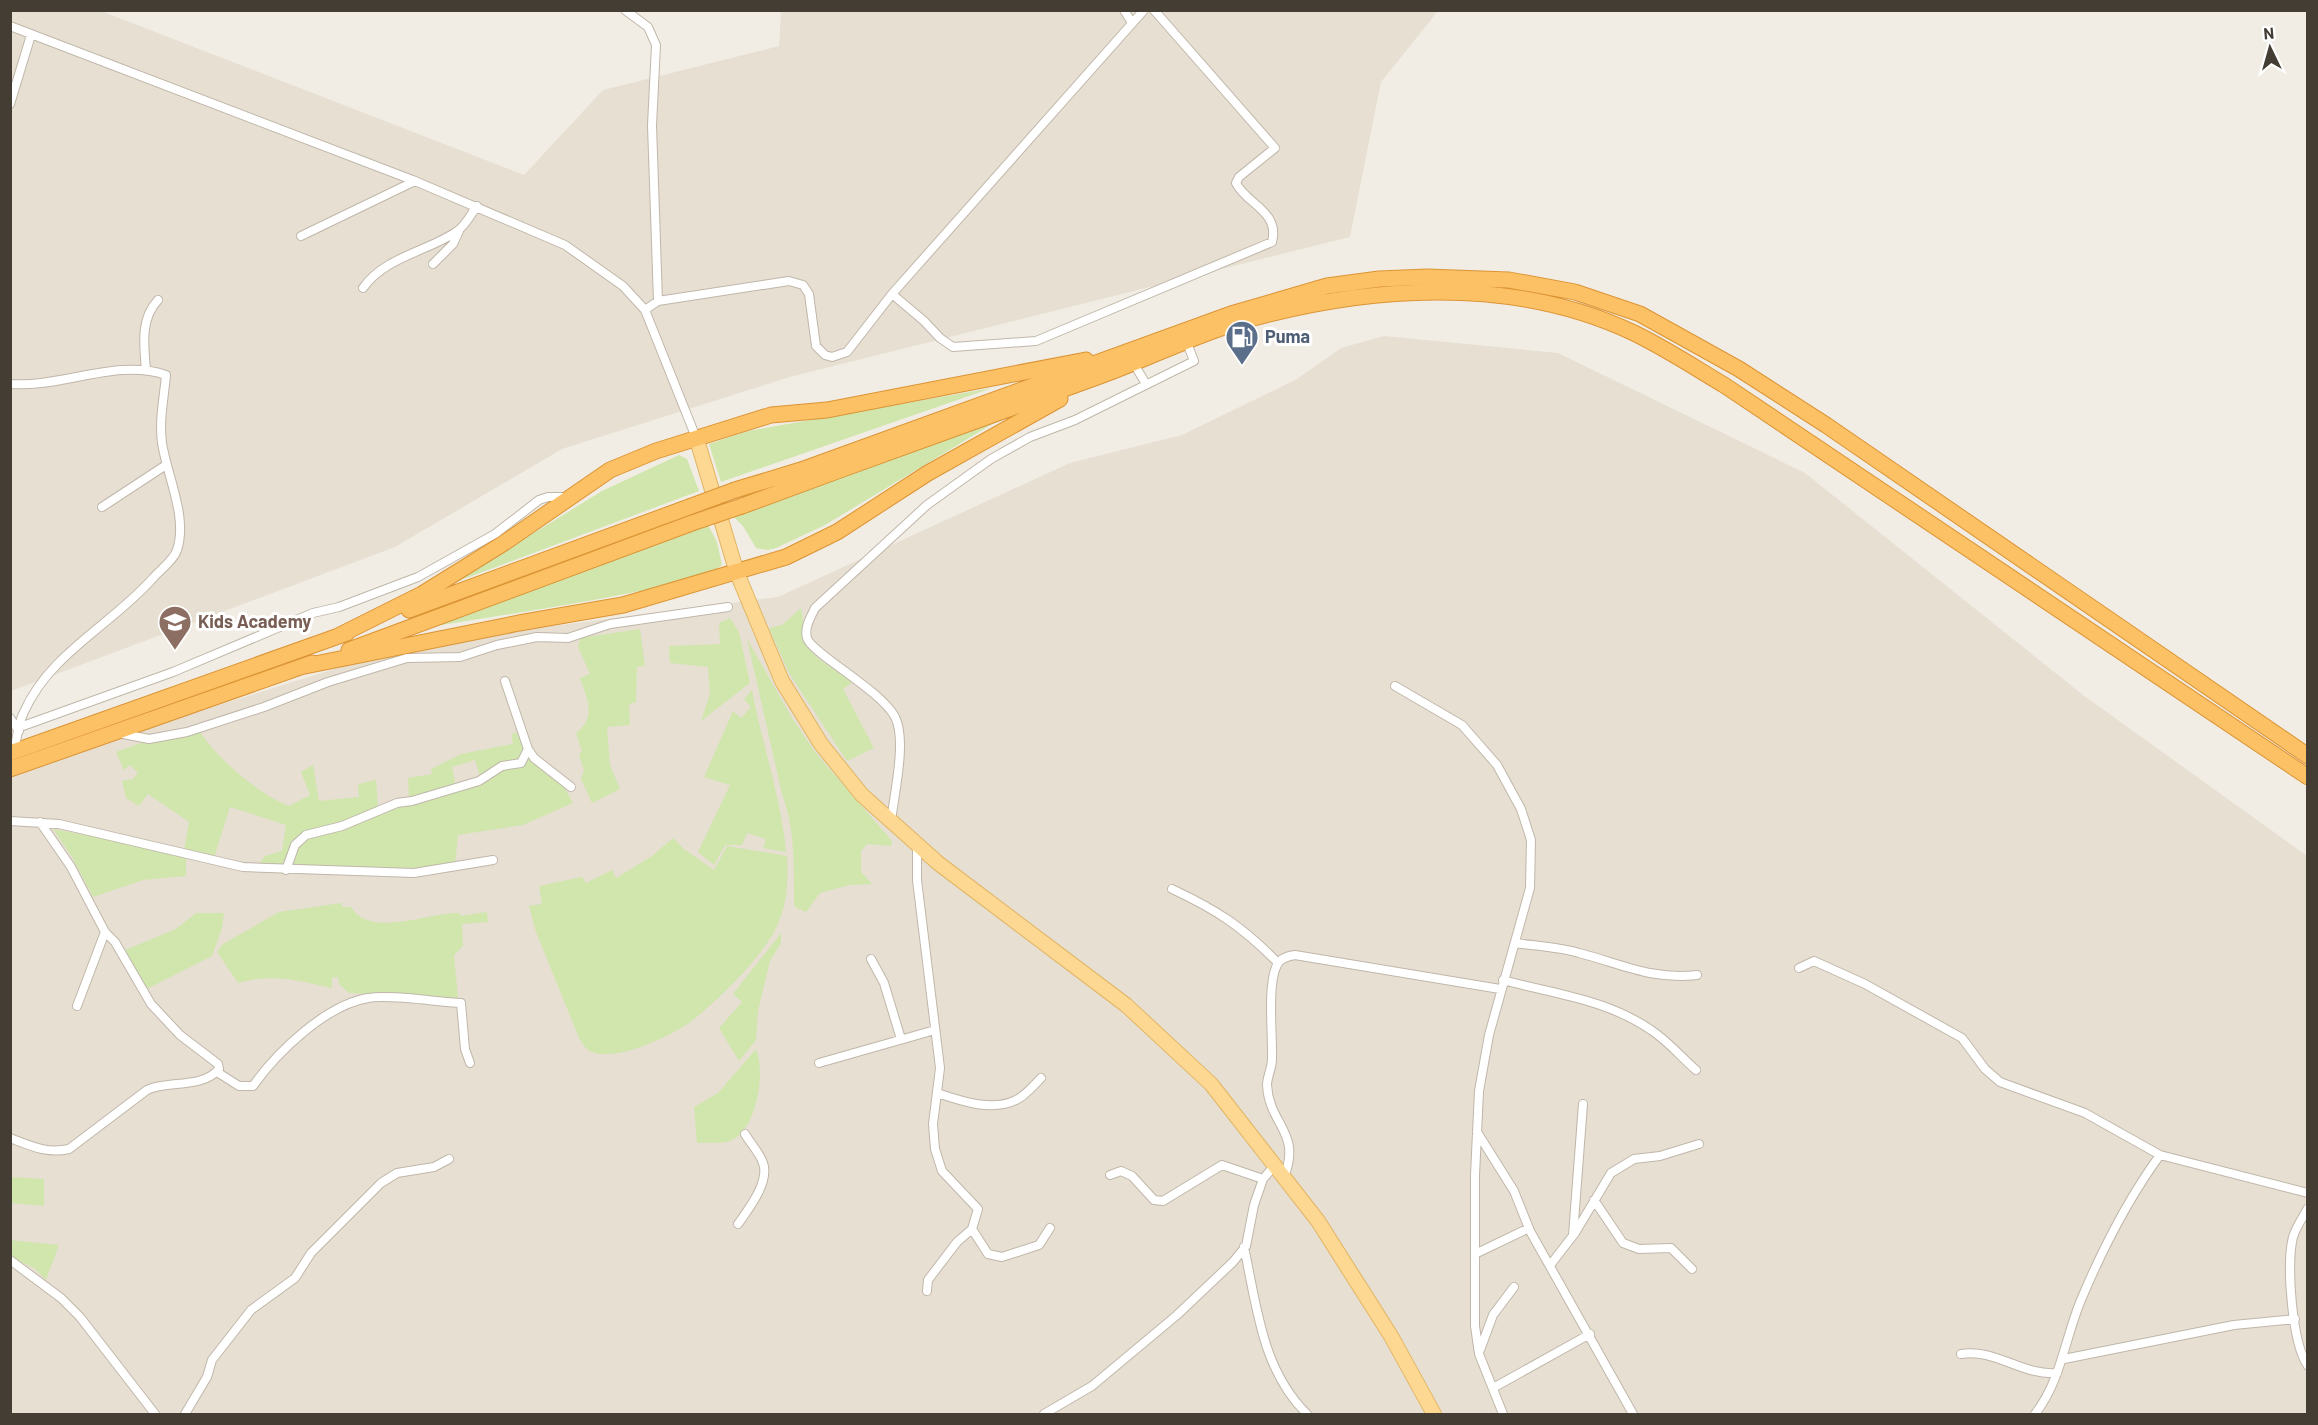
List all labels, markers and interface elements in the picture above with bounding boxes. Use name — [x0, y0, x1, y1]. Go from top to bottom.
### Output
north arrow — [2240, 18, 2300, 78]
text: N — [2263, 23, 2275, 42]
fuel station icon: Puma — [1224, 319, 1260, 366]
place label: Puma — [1265, 325, 1310, 347]
school or university icon: Kids Academy — [157, 604, 193, 651]
place label: Kids Academy — [198, 610, 311, 632]

